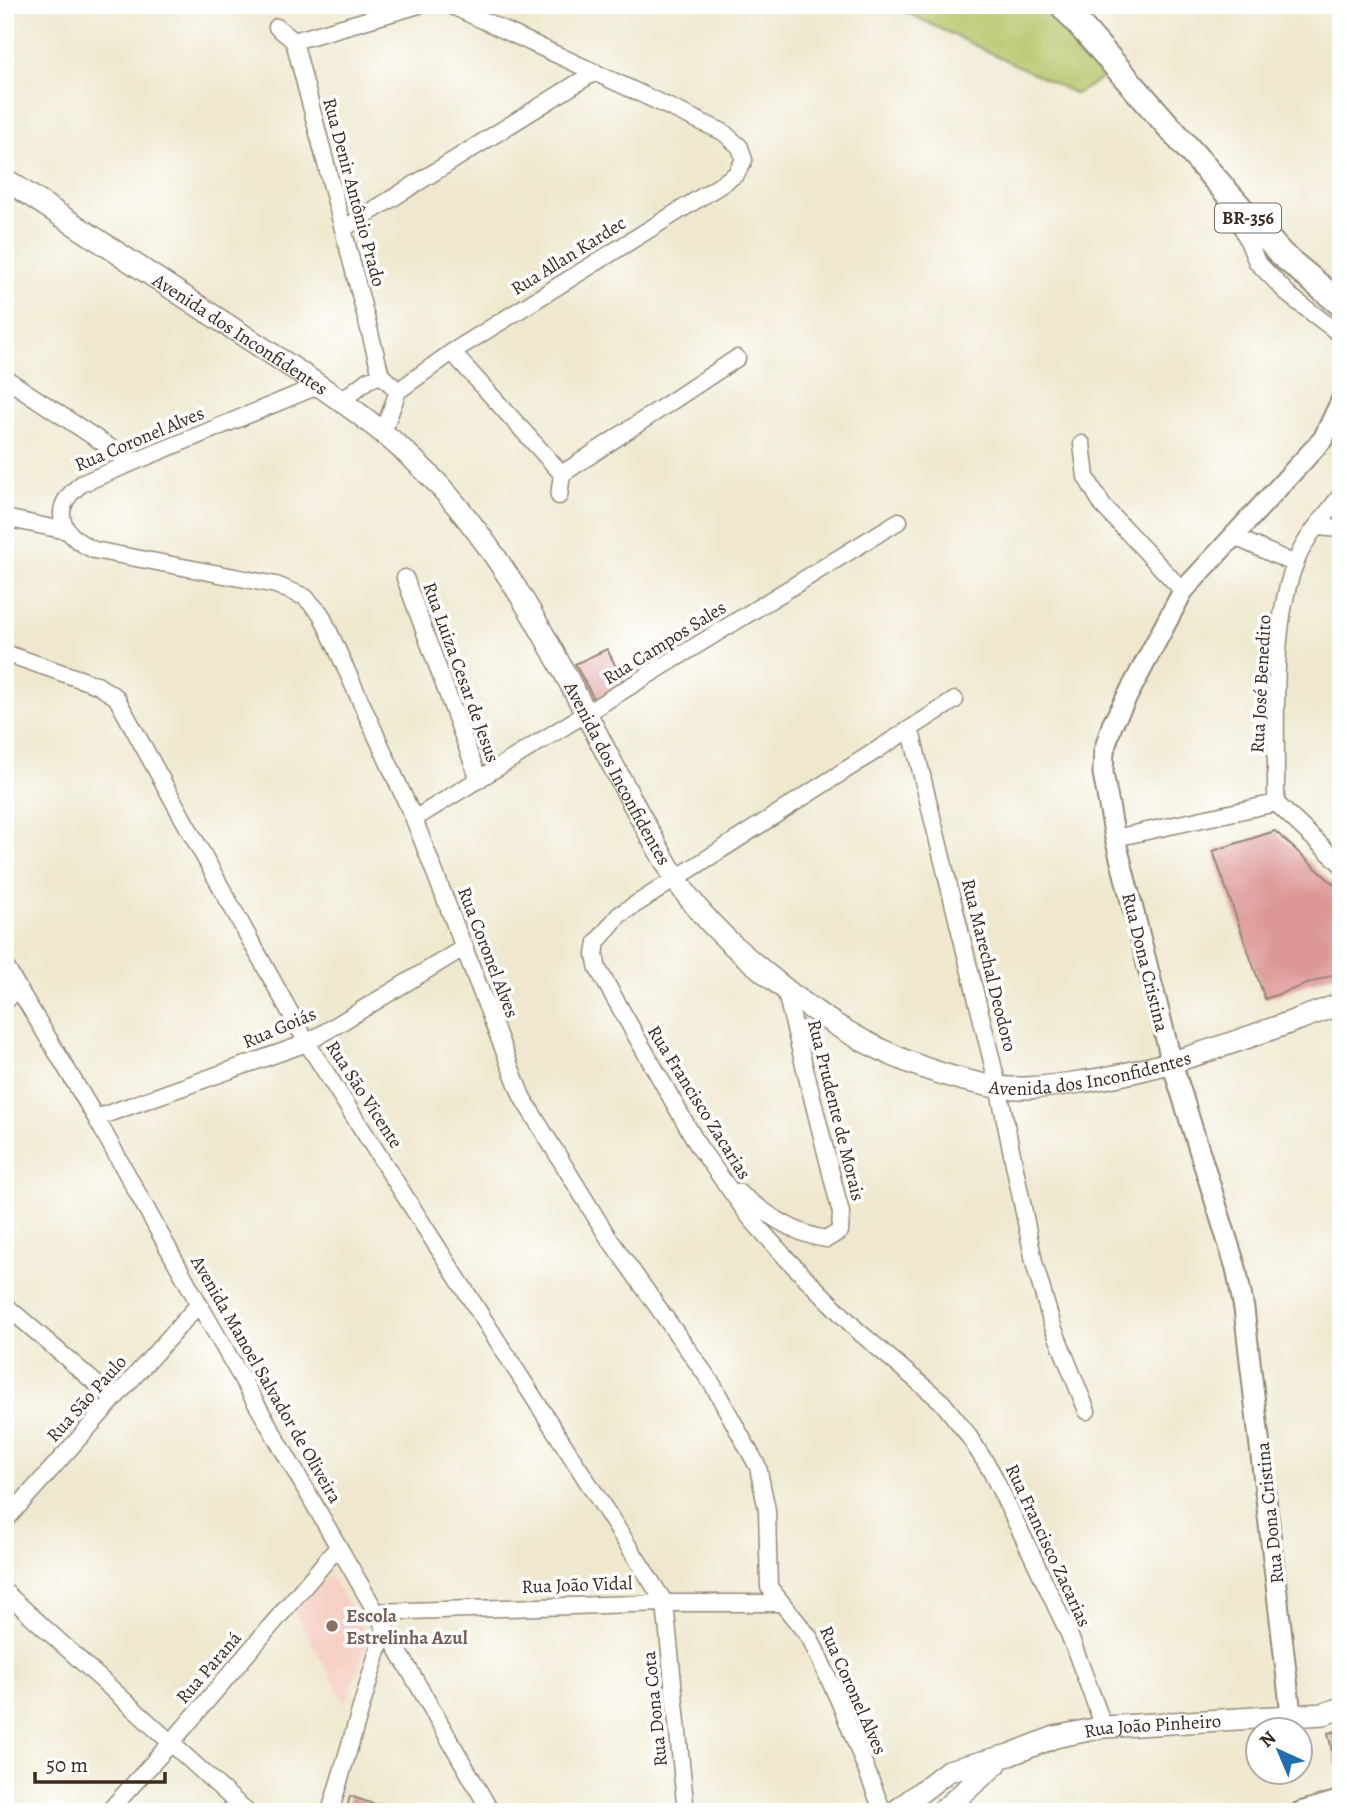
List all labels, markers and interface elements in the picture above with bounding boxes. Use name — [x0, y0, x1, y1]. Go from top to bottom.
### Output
street label: Rua Denir Antônio Prado — [316, 95, 392, 289]
road number: BR-356 — [1215, 204, 1281, 232]
street label: Rua Allan Kardec — [506, 210, 631, 302]
street label: Avenida dos Inconfidentes — [147, 267, 333, 402]
street label: Rua Coronel Alves — [71, 400, 208, 478]
street label: Rua Luiza Cesar de Jesus — [416, 579, 506, 766]
street label: Rua Campos Sales — [598, 595, 731, 691]
street label: Rua José Benedito — [1244, 614, 1278, 754]
street label: Avenida dos Inconfidentes — [557, 676, 677, 870]
street label: Rua Marechal Deodoro — [955, 876, 1023, 1054]
street label: Rua Coronel Alves — [451, 883, 525, 1022]
street label: Rua Dona Cristina — [1115, 890, 1175, 1035]
street label: Rua Goiás — [239, 1001, 320, 1055]
street label: Rua Prudente de Morais — [801, 1017, 871, 1204]
street label: Rua Francisco Zacarias — [641, 1021, 757, 1185]
street label: Rua São Vicente — [320, 1036, 409, 1153]
street label: Avenida dos Inconfidentes — [986, 1045, 1194, 1102]
street label: Avenida Manoel Salvador de Oliveira — [184, 1250, 348, 1508]
street label: Rua São Paulo — [41, 1349, 133, 1448]
street label: Rua Dona Cristina — [1250, 1441, 1290, 1585]
street label: Rua Francisco Zacarias — [999, 1460, 1097, 1631]
street label: Rua João Vidal — [521, 1570, 633, 1600]
place label: Escola Estrelinha Azul — [346, 1603, 468, 1651]
marker: Escola Estrelinha Azul — [324, 1618, 340, 1634]
street label: Rua Coronel Alves — [813, 1622, 893, 1759]
street label: Rua Paraná — [170, 1626, 248, 1709]
street label: Rua Dona Cota — [636, 1650, 674, 1768]
street label: Rua João Pinheiro — [1082, 1708, 1222, 1745]
north arrow — [1244, 1716, 1314, 1786]
text: N — [1254, 1725, 1282, 1754]
scale bar — [35, 1740, 164, 1784]
text: 50 m — [46, 1751, 88, 1779]

